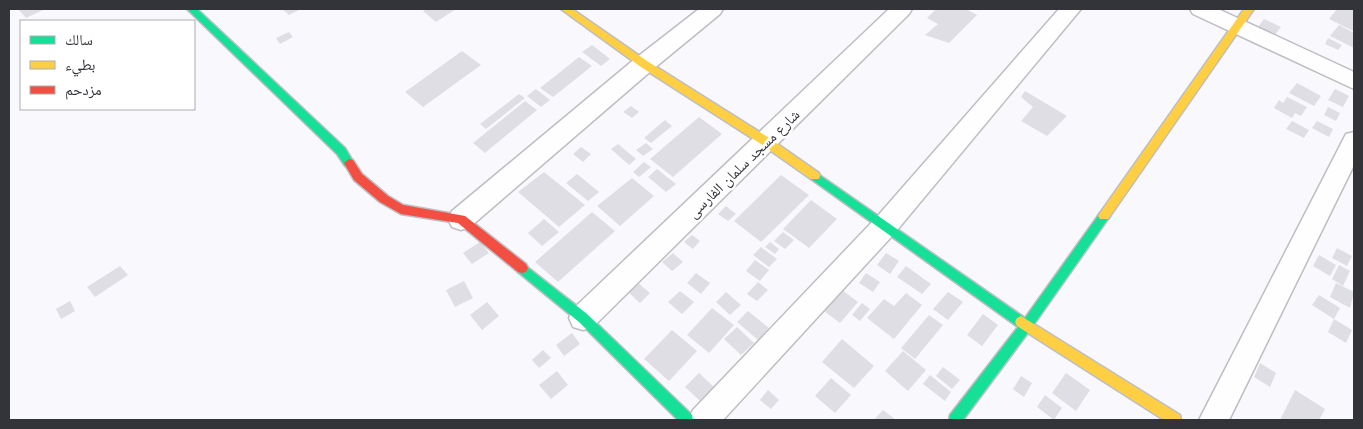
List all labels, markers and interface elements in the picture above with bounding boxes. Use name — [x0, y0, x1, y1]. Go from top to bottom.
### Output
legend — [20, 20, 195, 110]
text: سالك — [65, 29, 93, 49]
text: بطيء — [65, 54, 95, 77]
text: مزدحم — [65, 79, 102, 100]
street label: شارع مسجد سلمان الفارسى — [683, 104, 804, 223]

